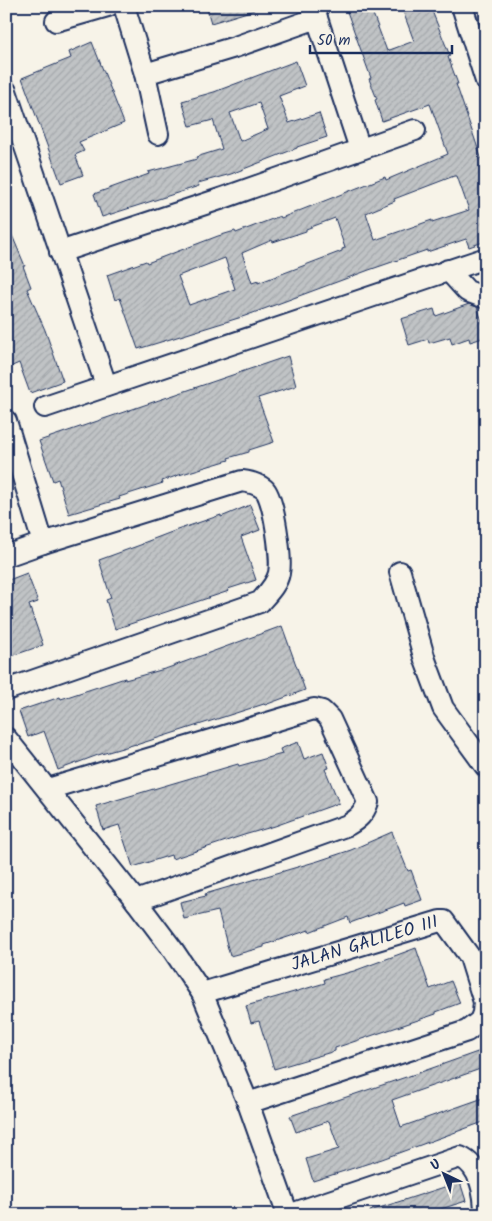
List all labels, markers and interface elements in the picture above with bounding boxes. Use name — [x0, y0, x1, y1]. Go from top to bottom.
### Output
scale bar — [310, 22, 452, 54]
text: 50 m — [317, 29, 351, 53]
street label: JALAN GALILEO III — [288, 908, 442, 980]
north arrow — [420, 1148, 470, 1198]
text: U — [425, 1154, 447, 1176]

